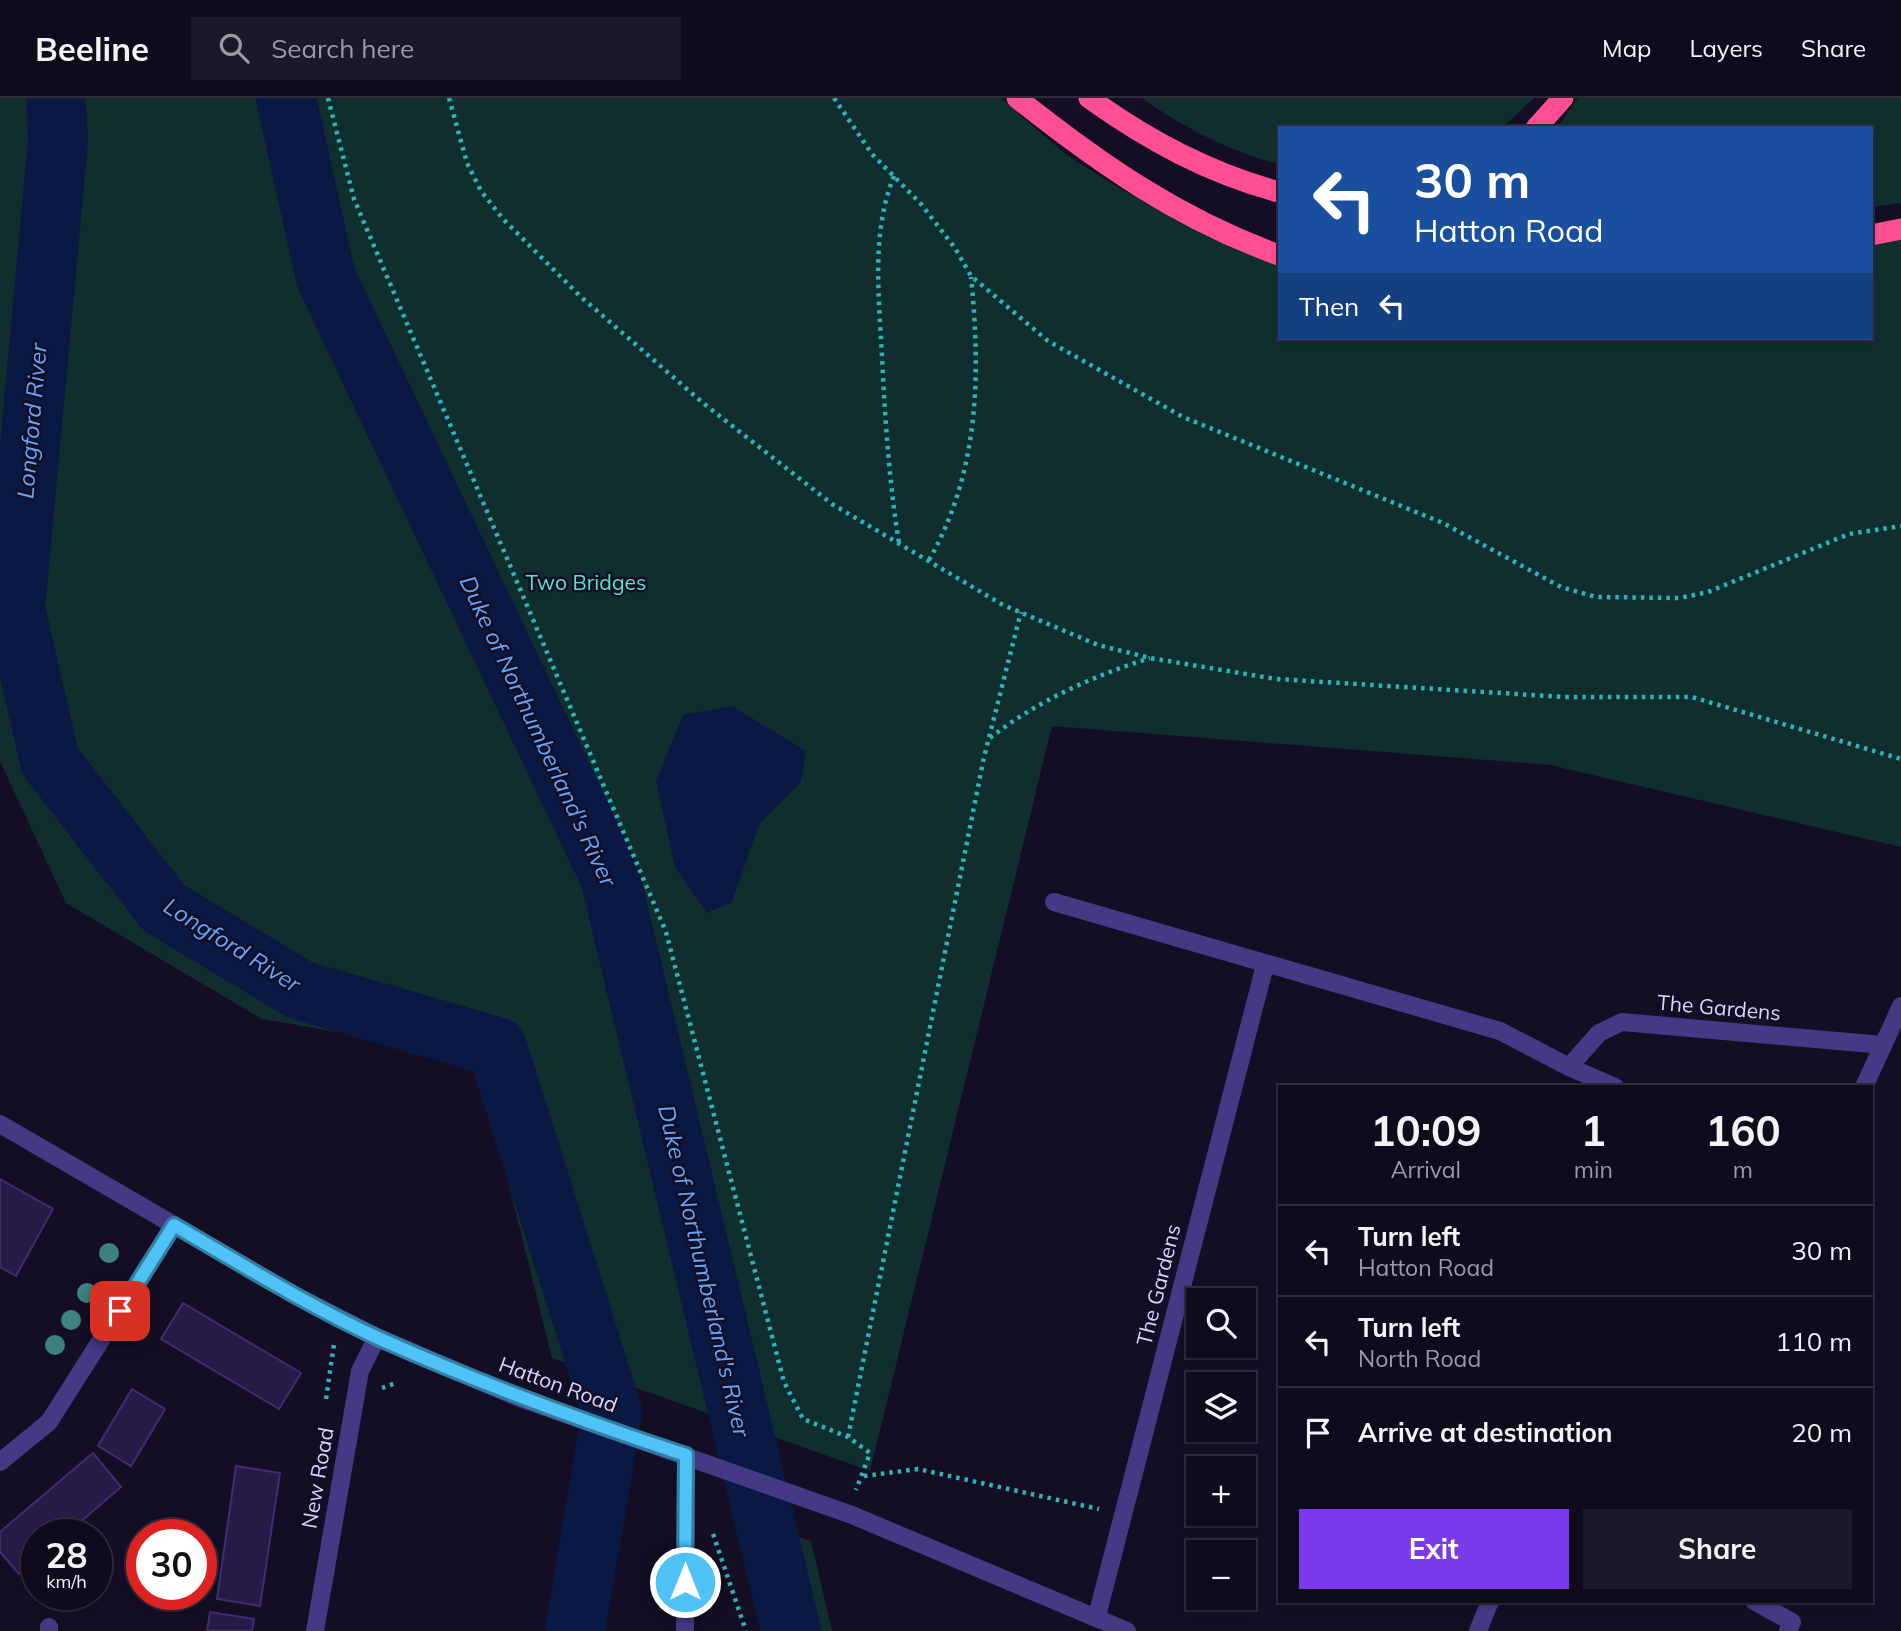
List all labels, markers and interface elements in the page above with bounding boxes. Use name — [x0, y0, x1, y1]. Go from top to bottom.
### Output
search box — [191, 17, 681, 80]
text: Beeline — [35, 28, 149, 69]
icon: search — [215, 29, 253, 67]
text: Search here — [271, 32, 414, 65]
text: Map — [1602, 33, 1651, 63]
text: Layers — [1689, 33, 1763, 63]
text: Share — [1801, 33, 1866, 63]
text: 30 m — [1414, 149, 1530, 210]
icon: left — [1299, 154, 1390, 245]
text: Hatton Road — [1414, 210, 1603, 250]
icon: left — [1373, 287, 1411, 325]
text: Then — [1299, 290, 1359, 323]
water label: Longford River — [10, 340, 53, 500]
park label: Two Bridges — [526, 569, 646, 595]
water label: Duke of Northumberland's River — [454, 571, 624, 892]
water label: Longford River — [159, 891, 307, 999]
street label: The Gardens — [1656, 989, 1782, 1025]
water label: Duke of Northumberland's River — [652, 1102, 757, 1441]
text: 10:09 — [1370, 1104, 1481, 1157]
text: 1 — [1581, 1104, 1606, 1157]
text: 160 — [1705, 1104, 1781, 1157]
text: Arrival — [1391, 1155, 1461, 1184]
text: min — [1574, 1155, 1613, 1184]
text: m — [1733, 1155, 1753, 1184]
text: Turn left — [1358, 1220, 1460, 1253]
street label: The Gardens — [1130, 1221, 1186, 1348]
icon: left — [1299, 1232, 1337, 1270]
text: 30 m — [1791, 1234, 1852, 1267]
text: Hatton Road — [1358, 1253, 1494, 1282]
pin — [90, 1281, 150, 1341]
map controls — [1186, 1288, 1256, 1610]
button: search — [1186, 1288, 1256, 1358]
icon: arrive — [101, 1292, 139, 1330]
text: Turn left — [1358, 1311, 1460, 1344]
icon: left — [1299, 1323, 1337, 1361]
text: 110 m — [1776, 1325, 1852, 1358]
text: North Road — [1358, 1344, 1481, 1373]
street label: Hatton Road — [496, 1351, 621, 1418]
button: layers — [1186, 1372, 1256, 1442]
icon: arrive — [1299, 1414, 1337, 1452]
text: Arrive at destination — [1358, 1416, 1613, 1449]
text: 20 m — [1791, 1416, 1852, 1449]
street label: New Road — [295, 1425, 339, 1530]
button: + — [1186, 1456, 1256, 1526]
button: Exit — [1299, 1509, 1569, 1589]
button: Share — [1583, 1509, 1852, 1589]
speed limit sign: 30 — [126, 1519, 217, 1610]
text: 28 — [45, 1533, 88, 1577]
button: − — [1186, 1540, 1256, 1610]
position arrow — [648, 1545, 722, 1619]
text: km/h — [46, 1570, 87, 1593]

